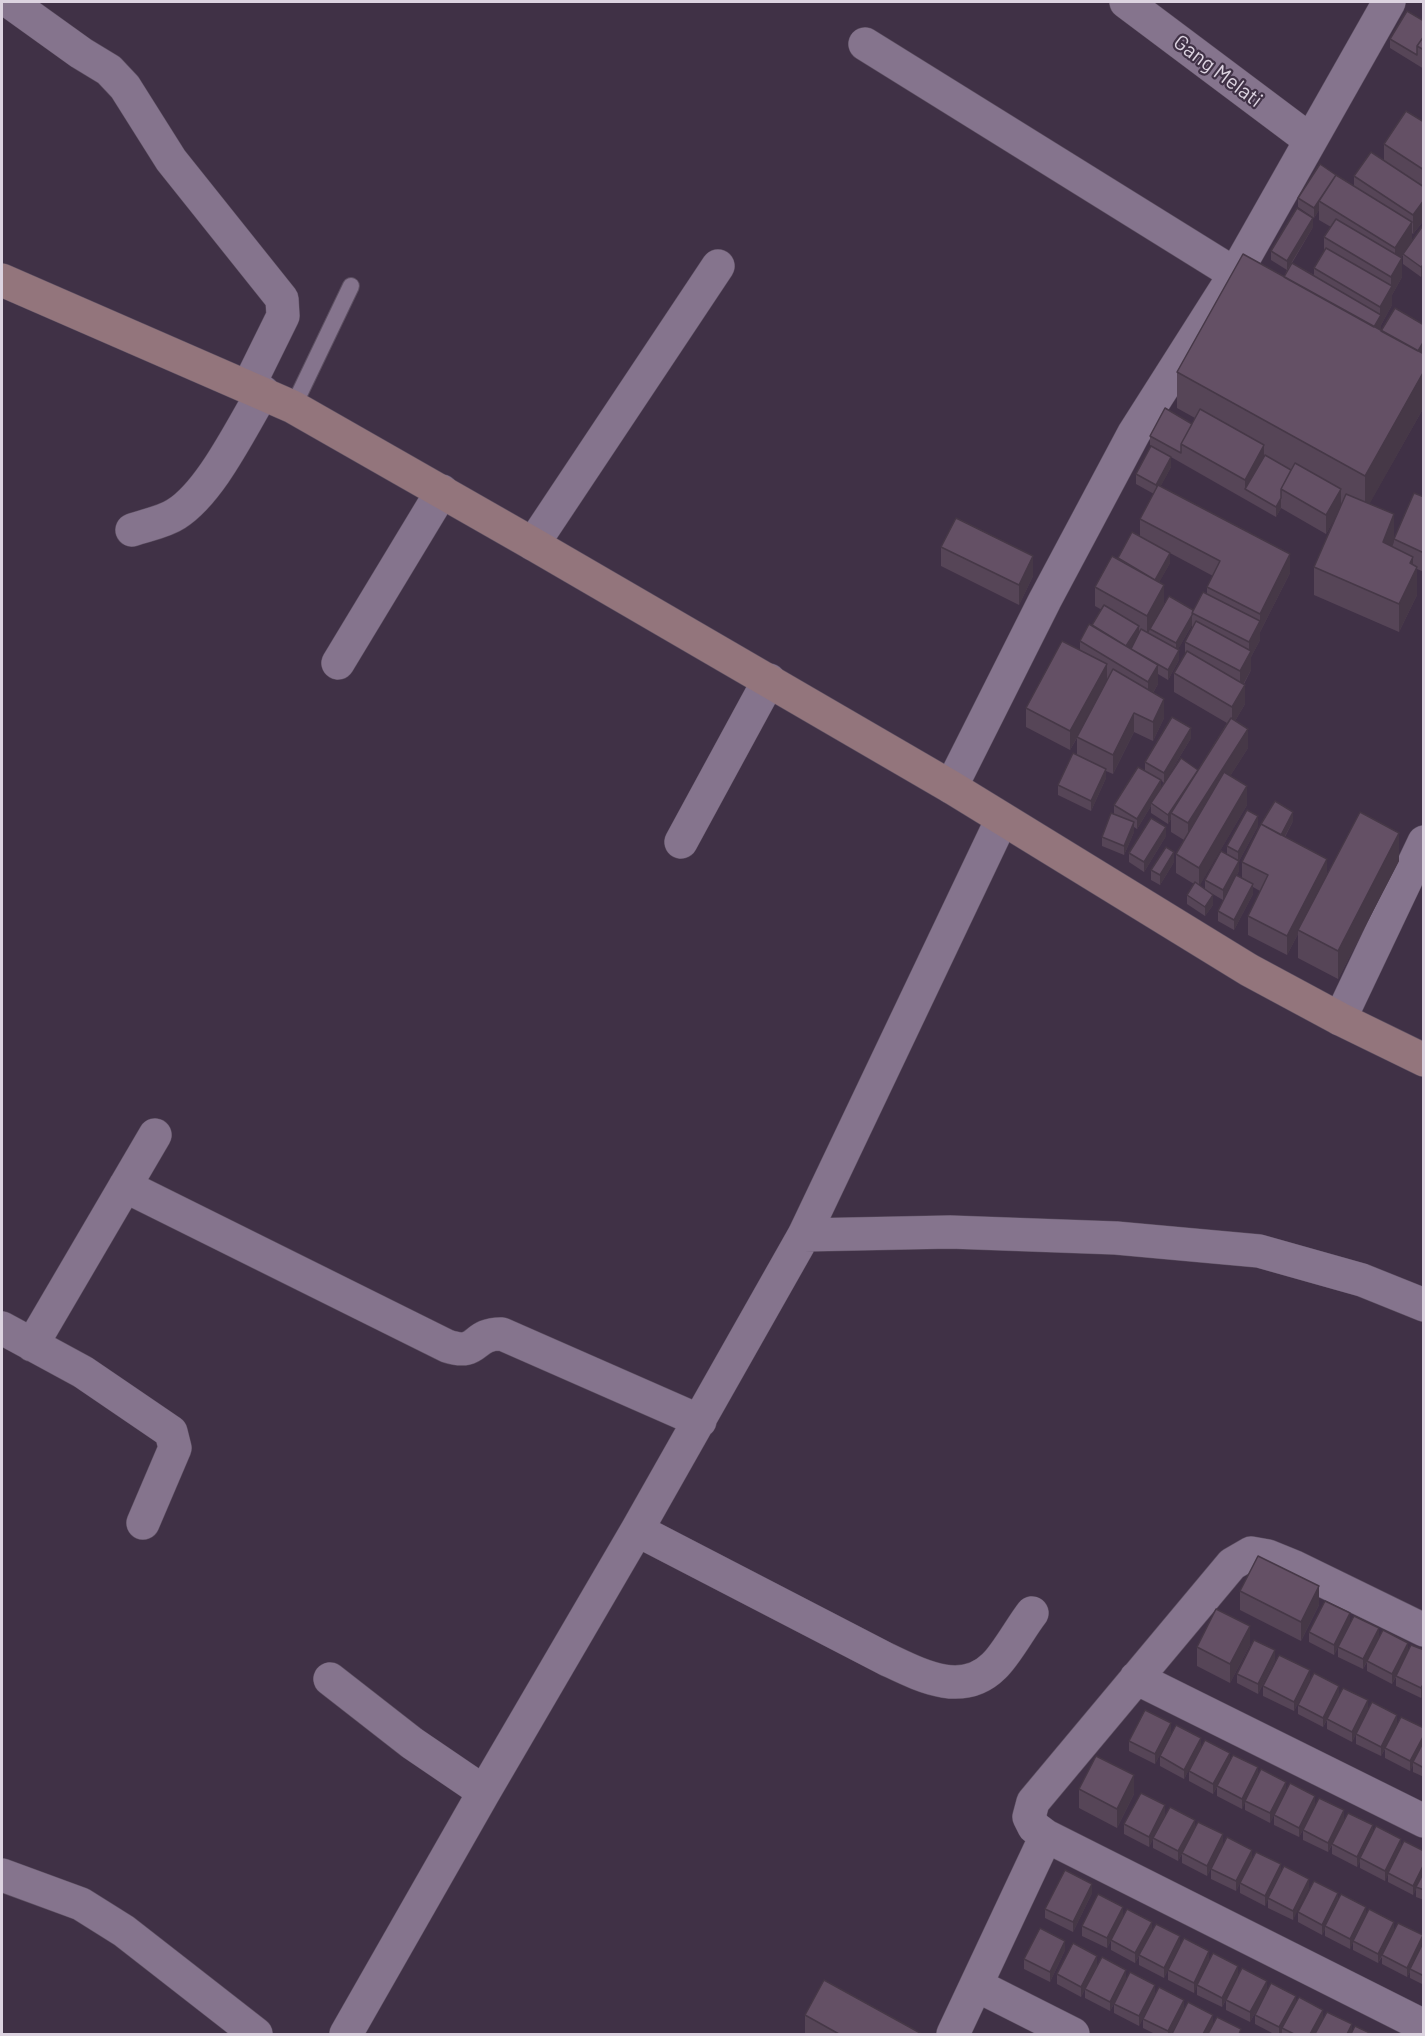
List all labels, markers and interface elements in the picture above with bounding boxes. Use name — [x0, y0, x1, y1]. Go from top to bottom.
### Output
street label: Gang Melati — [1169, 29, 1267, 113]

